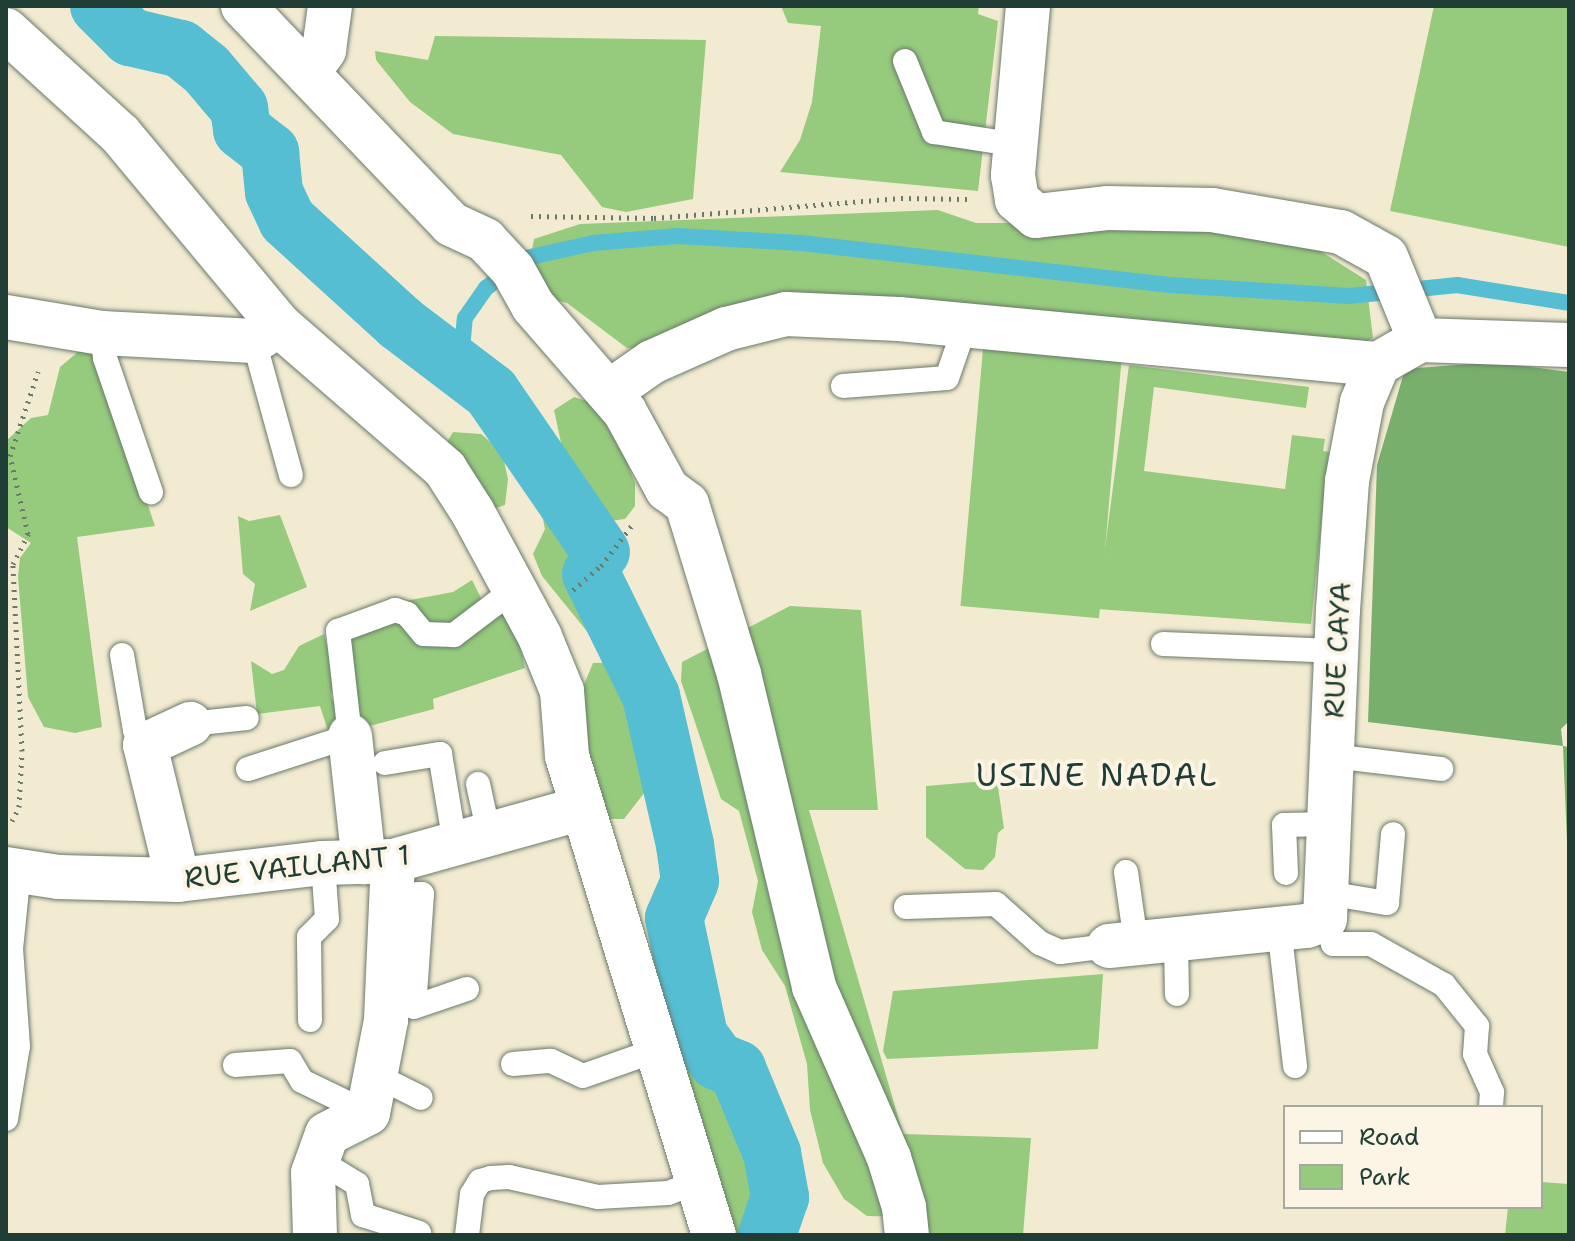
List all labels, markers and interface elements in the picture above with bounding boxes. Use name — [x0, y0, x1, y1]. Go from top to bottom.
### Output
street label: RUE CAYA — [1317, 581, 1357, 719]
district label: USINE NADAL — [976, 756, 1218, 794]
street label: RUE VAILLANT 1 — [183, 837, 411, 895]
legend — [1283, 1105, 1543, 1209]
text: Road — [1359, 1121, 1419, 1153]
text: Park — [1359, 1161, 1411, 1193]

